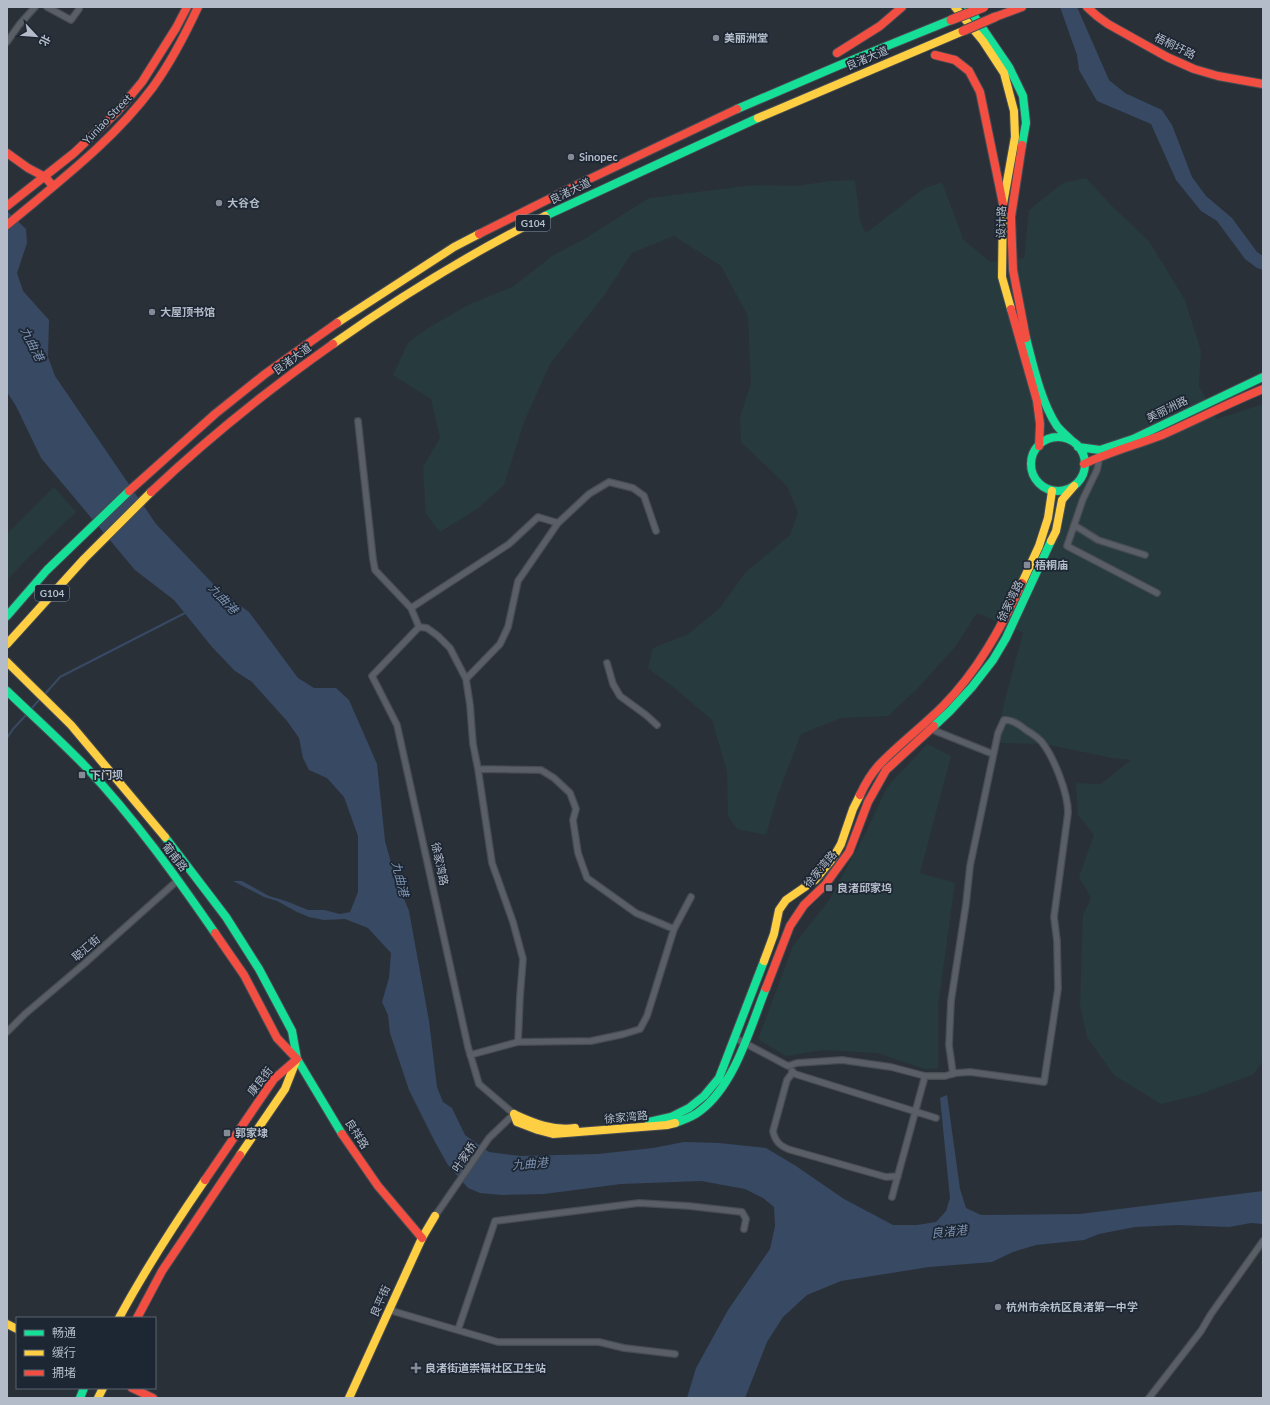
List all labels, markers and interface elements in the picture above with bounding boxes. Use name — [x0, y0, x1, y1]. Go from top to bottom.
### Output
north arrow — [16, 16, 56, 56]
street label: 梧桐圩路 — [1153, 30, 1198, 61]
place label: 美丽洲堂 — [724, 31, 768, 44]
text: 北 — [37, 33, 54, 48]
marker: 美丽洲堂 — [711, 33, 721, 43]
street label: 良渚大道 — [844, 43, 890, 72]
street label: Yuniao Street — [80, 91, 134, 146]
place label: Sinopec — [579, 150, 618, 163]
marker: Sinopec — [566, 152, 576, 162]
street label: 良渚大道 — [547, 175, 592, 206]
place label: 大谷仓 — [227, 196, 260, 209]
marker: 大谷仓 — [214, 198, 224, 208]
street label: 设计路 — [993, 205, 1008, 239]
road number: G104 — [516, 215, 550, 231]
place label: 大屋顶书馆 — [160, 305, 215, 318]
marker: 大屋顶书馆 — [147, 307, 157, 317]
water label: 九曲港 — [18, 324, 48, 365]
street label: 良渚大道 — [270, 340, 313, 377]
street label: 美丽洲路 — [1144, 393, 1189, 424]
place label: 梧桐庙 — [1035, 558, 1068, 571]
marker: 梧桐庙 — [1022, 560, 1032, 570]
street label: 徐家湾路 — [994, 578, 1025, 623]
water label: 九曲港 — [206, 580, 242, 618]
road number: G104 — [35, 585, 69, 601]
place label: 下门坝 — [90, 768, 123, 781]
marker: 下门坝 — [77, 770, 87, 780]
street label: 葡甫路 — [160, 840, 191, 874]
street label: 徐家湾路 — [430, 841, 451, 887]
street label: 徐家湾路 — [800, 848, 839, 890]
water label: 九曲港 — [389, 860, 413, 900]
place label: 良渚邱家坞 — [837, 881, 892, 894]
marker: 良渚邱家坞 — [824, 883, 834, 893]
street label: 聪汇街 — [69, 932, 102, 963]
street label: 康良街 — [244, 1064, 275, 1098]
street label: 徐家湾路 — [603, 1108, 648, 1125]
street label: 良祥路 — [343, 1116, 372, 1151]
place label: 郭家埭 — [235, 1126, 268, 1139]
marker: 郭家埭 — [222, 1128, 232, 1138]
street label: 叶家桥 — [449, 1139, 478, 1174]
water label: 九曲港 — [511, 1154, 551, 1173]
water label: 良渚港 — [930, 1222, 970, 1241]
street label: 良平街 — [367, 1283, 392, 1319]
place label: 杭州市余杭区良渚第一中学 — [1006, 1300, 1138, 1313]
marker: 杭州市余杭区良渚第一中学 — [993, 1302, 1003, 1312]
legend — [16, 1317, 156, 1389]
text: 畅通 — [52, 1325, 76, 1340]
text: 缓行 — [52, 1345, 76, 1360]
place label: 良渚街道崇福社区卫生站 — [425, 1361, 546, 1374]
marker: 良渚街道崇福社区卫生站 — [410, 1362, 422, 1374]
text: 拥堵 — [52, 1365, 76, 1380]

